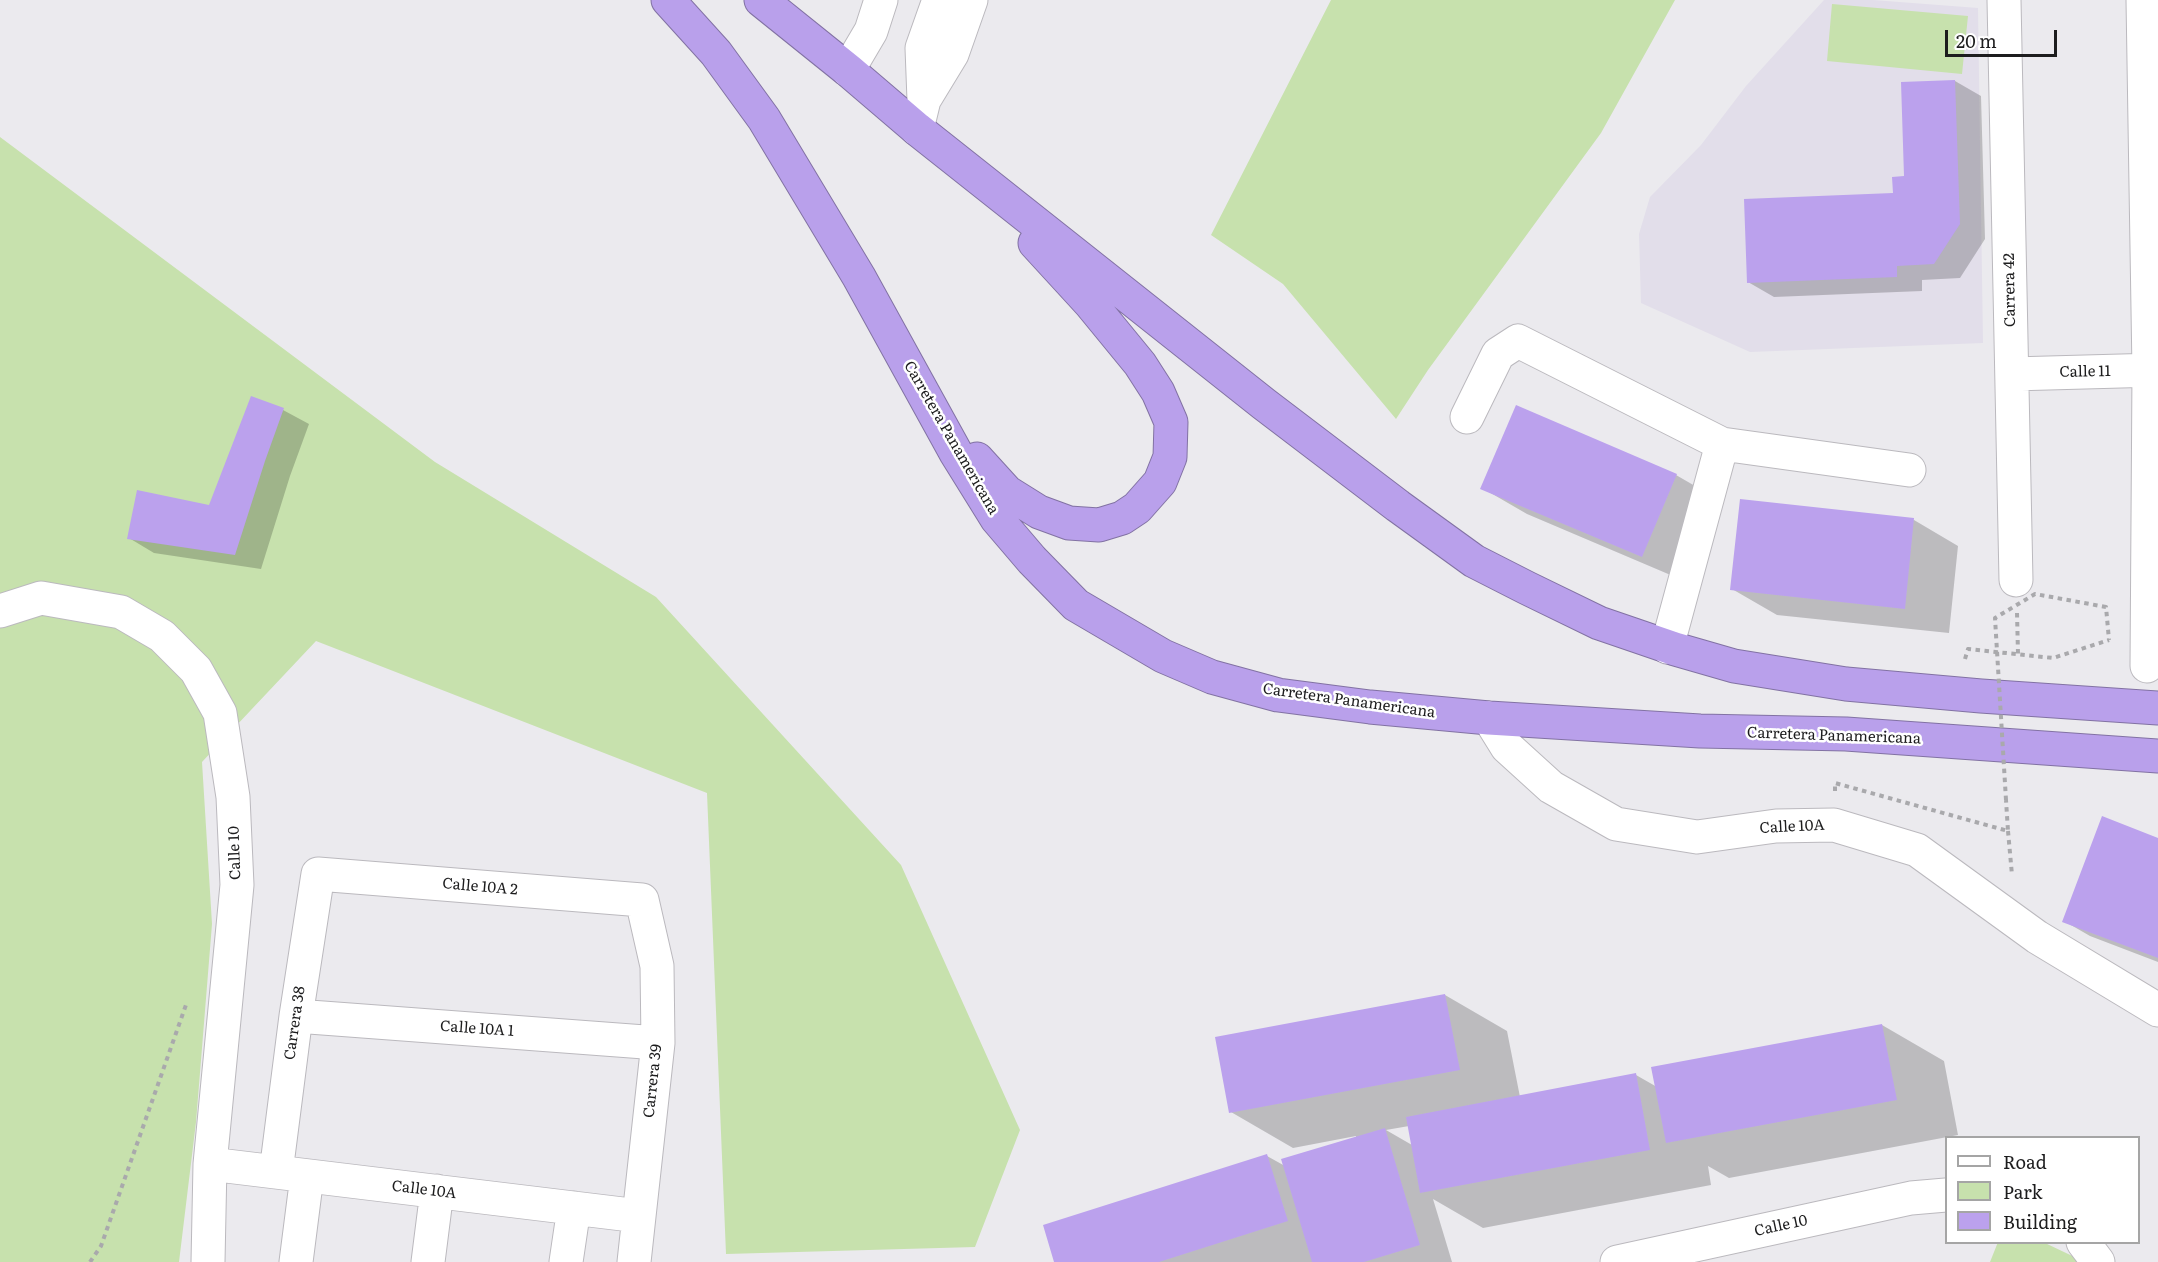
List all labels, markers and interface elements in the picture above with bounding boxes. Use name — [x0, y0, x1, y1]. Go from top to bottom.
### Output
scale bar — [1948, 18, 2060, 56]
text: 20 m — [1956, 27, 1997, 54]
street label: Carrera 42 — [2000, 253, 2020, 327]
street label: Carretera Panamericana — [900, 358, 1002, 518]
street label: Calle 11 — [2059, 363, 2111, 381]
street label: Carretera Panamericana — [1262, 680, 1436, 722]
street label: Carretera Panamericana — [1747, 724, 1921, 748]
street label: Calle 10A — [1759, 816, 1825, 838]
street label: Calle 10 — [225, 826, 245, 880]
street label: Calle 10A 2 — [442, 875, 518, 899]
street label: Carrera 38 — [281, 985, 309, 1061]
street label: Calle 10A 1 — [439, 1017, 515, 1041]
street label: Carrera 39 — [640, 1043, 666, 1119]
legend — [1945, 1136, 2140, 1244]
text: Road — [2003, 1148, 2047, 1175]
street label: Calle 10A — [391, 1177, 457, 1203]
text: Park — [2003, 1178, 2042, 1205]
text: Building — [2003, 1208, 2077, 1235]
street label: Calle 10 — [1753, 1212, 1809, 1240]

